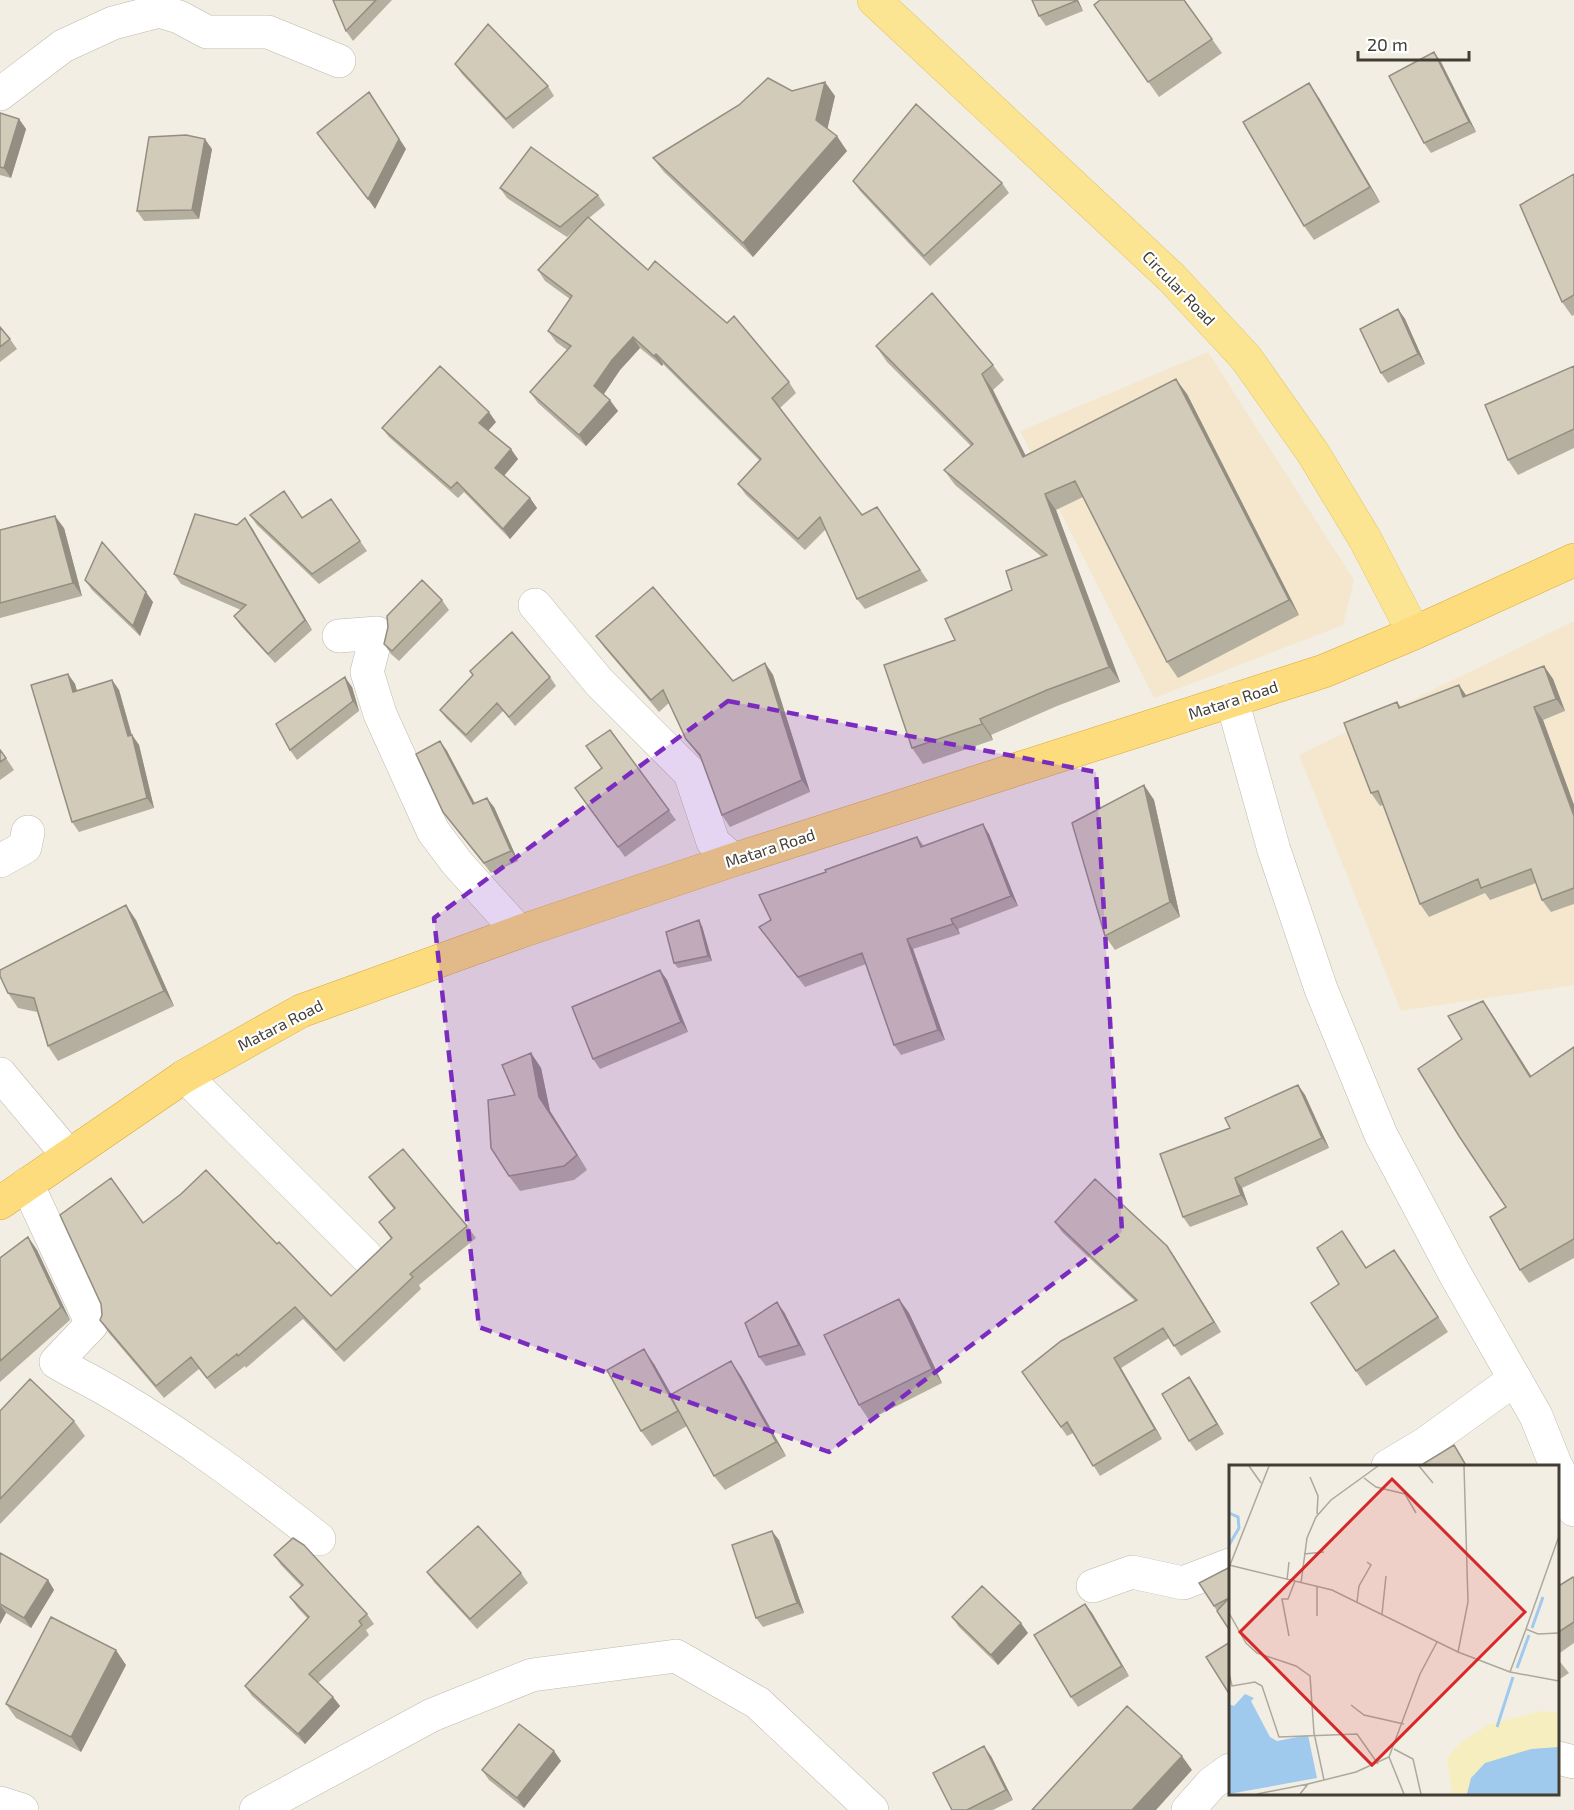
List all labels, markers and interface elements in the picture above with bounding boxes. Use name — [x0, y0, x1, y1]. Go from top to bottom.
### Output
scale bar — [1358, 24, 1469, 62]
text: 20 m — [1367, 33, 1408, 55]
street label: Circular Road — [1139, 246, 1220, 329]
street label: Matara Road — [1186, 676, 1280, 723]
street label: Matara Road — [723, 824, 817, 871]
street label: Matara Road — [234, 995, 326, 1054]
inset map — [1229, 1465, 1559, 1795]

